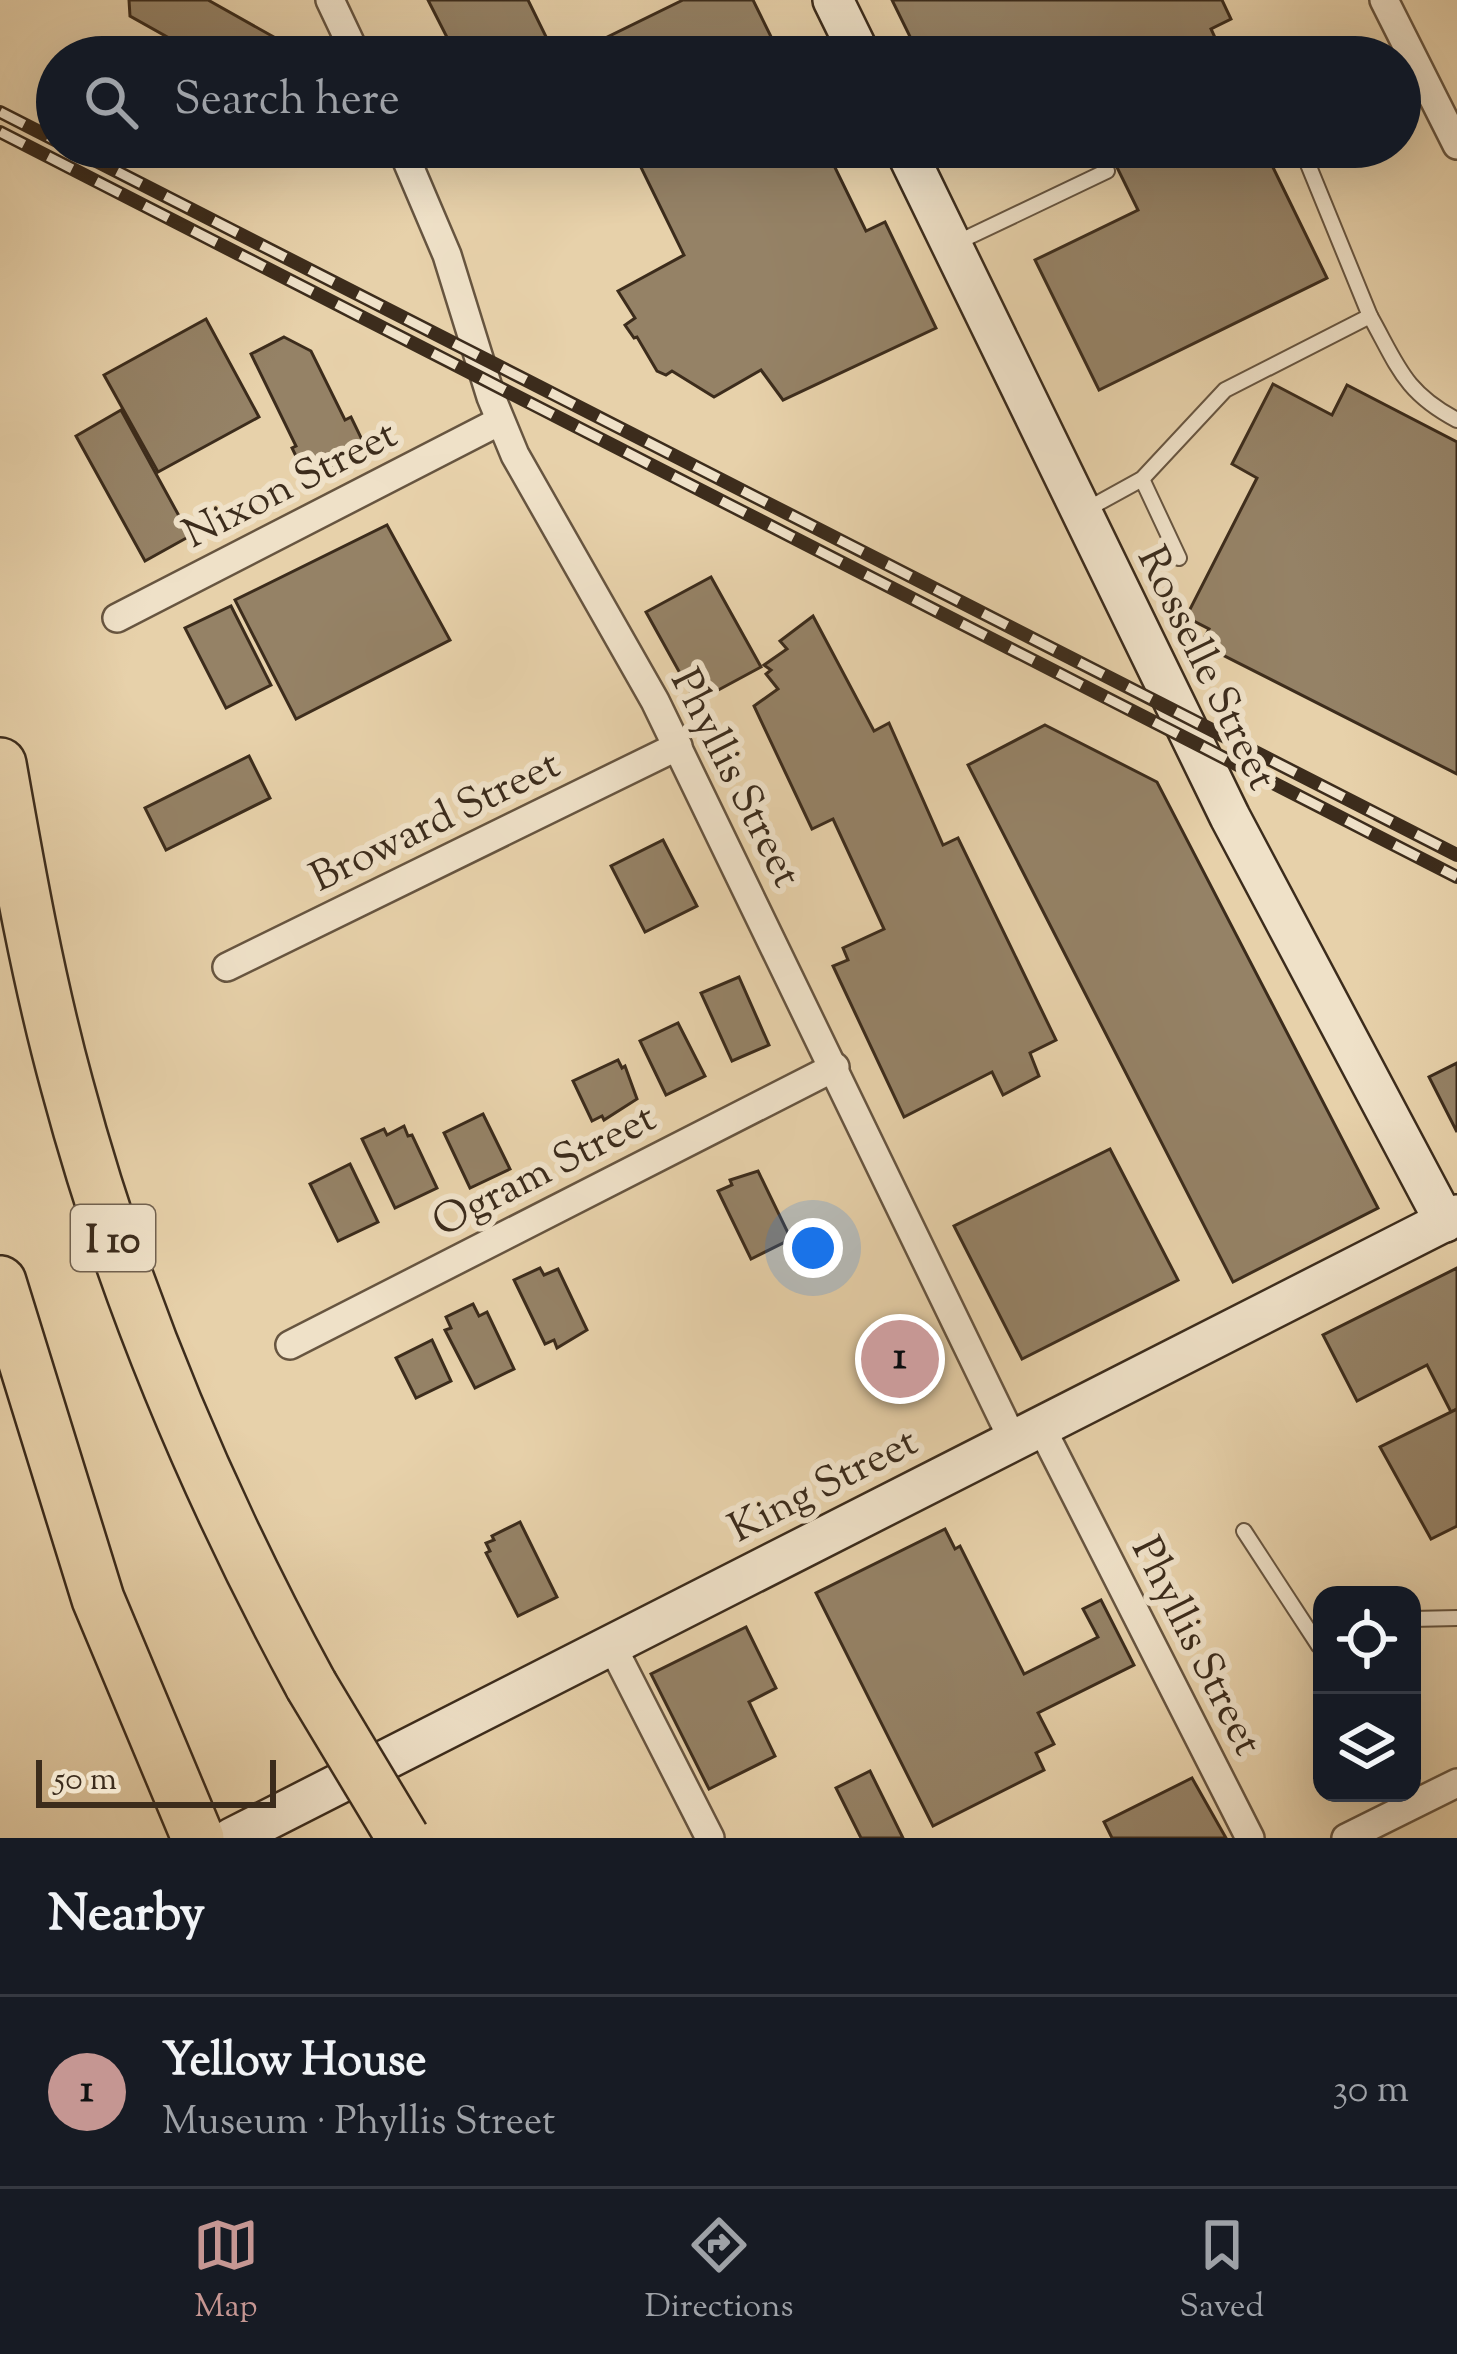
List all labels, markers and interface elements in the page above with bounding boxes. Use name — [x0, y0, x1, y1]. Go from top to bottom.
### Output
search box — [36, 36, 1421, 168]
icon: search — [78, 69, 144, 135]
text: Search here — [174, 70, 400, 135]
street label: Nixon Street — [174, 407, 409, 566]
street label: Rosselle Street — [1120, 537, 1289, 801]
street label: Phyllis Street — [653, 660, 814, 899]
street label: Broward Street — [301, 737, 571, 910]
street label: Ogram Street — [423, 1090, 667, 1254]
road number: I 10 — [71, 1205, 155, 1271]
your location — [783, 1218, 843, 1278]
pin: 1 — [861, 1314, 939, 1404]
street label: King Street — [719, 1414, 929, 1561]
street label: Phyllis Street — [1114, 1528, 1275, 1767]
map controls — [1313, 1586, 1421, 1802]
button: locate — [1313, 1586, 1421, 1694]
button: layers — [1313, 1694, 1421, 1802]
scale bar — [36, 1754, 276, 1807]
text: 50 m — [54, 1757, 117, 1805]
text: Nearby — [48, 1880, 205, 1953]
text: Yellow House — [162, 2031, 426, 2096]
text: 1 — [80, 2064, 94, 2120]
text: 30 m — [1332, 2064, 1409, 2120]
text: Museum · Phyllis Street — [162, 2096, 555, 2152]
tab: Map — [193, 2212, 259, 2332]
tab: Directions — [645, 2212, 794, 2332]
tab: Saved — [1179, 2212, 1264, 2332]

